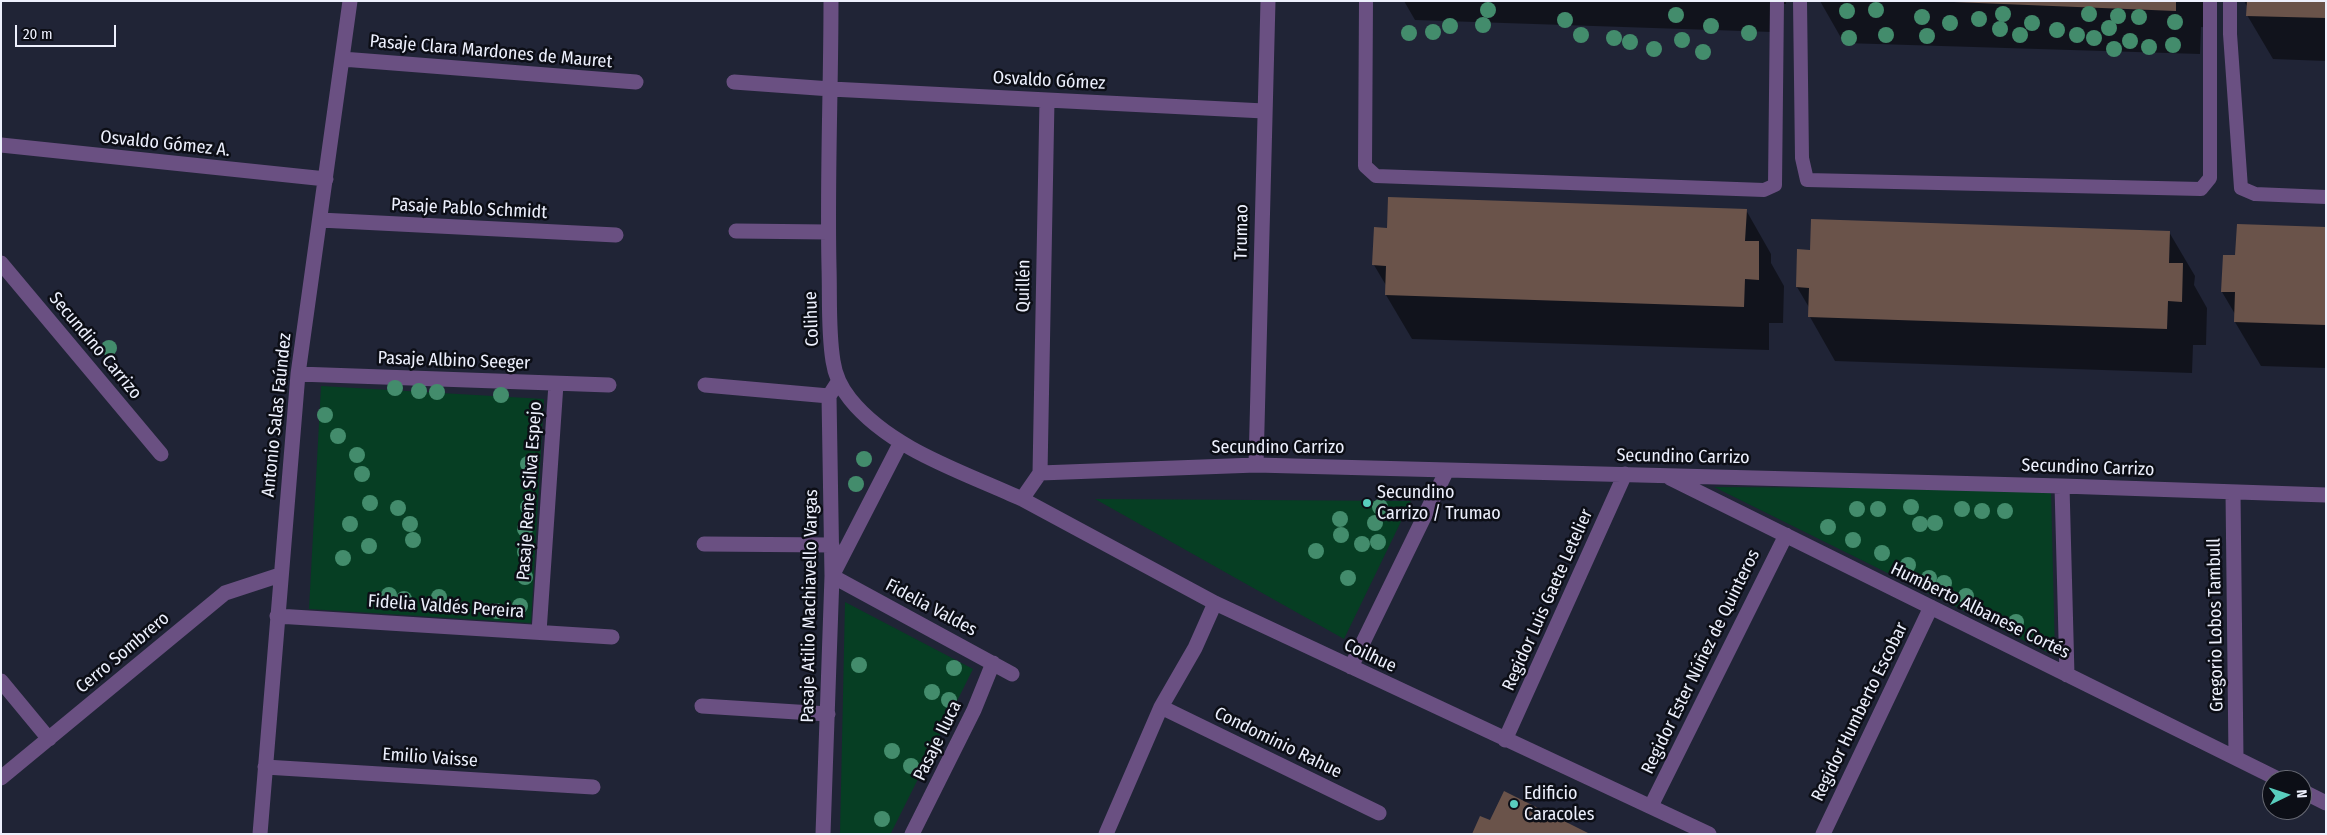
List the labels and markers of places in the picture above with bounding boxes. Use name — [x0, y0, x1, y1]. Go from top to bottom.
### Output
place label: Secundino Carrizo / Trumao — [1377, 482, 1501, 524]
marker: Secundino Carrizo / Trumao — [1361, 497, 1373, 509]
place label: Edificio Caracoles — [1524, 783, 1594, 826]
marker: Edificio Caracoles — [1508, 798, 1520, 810]

